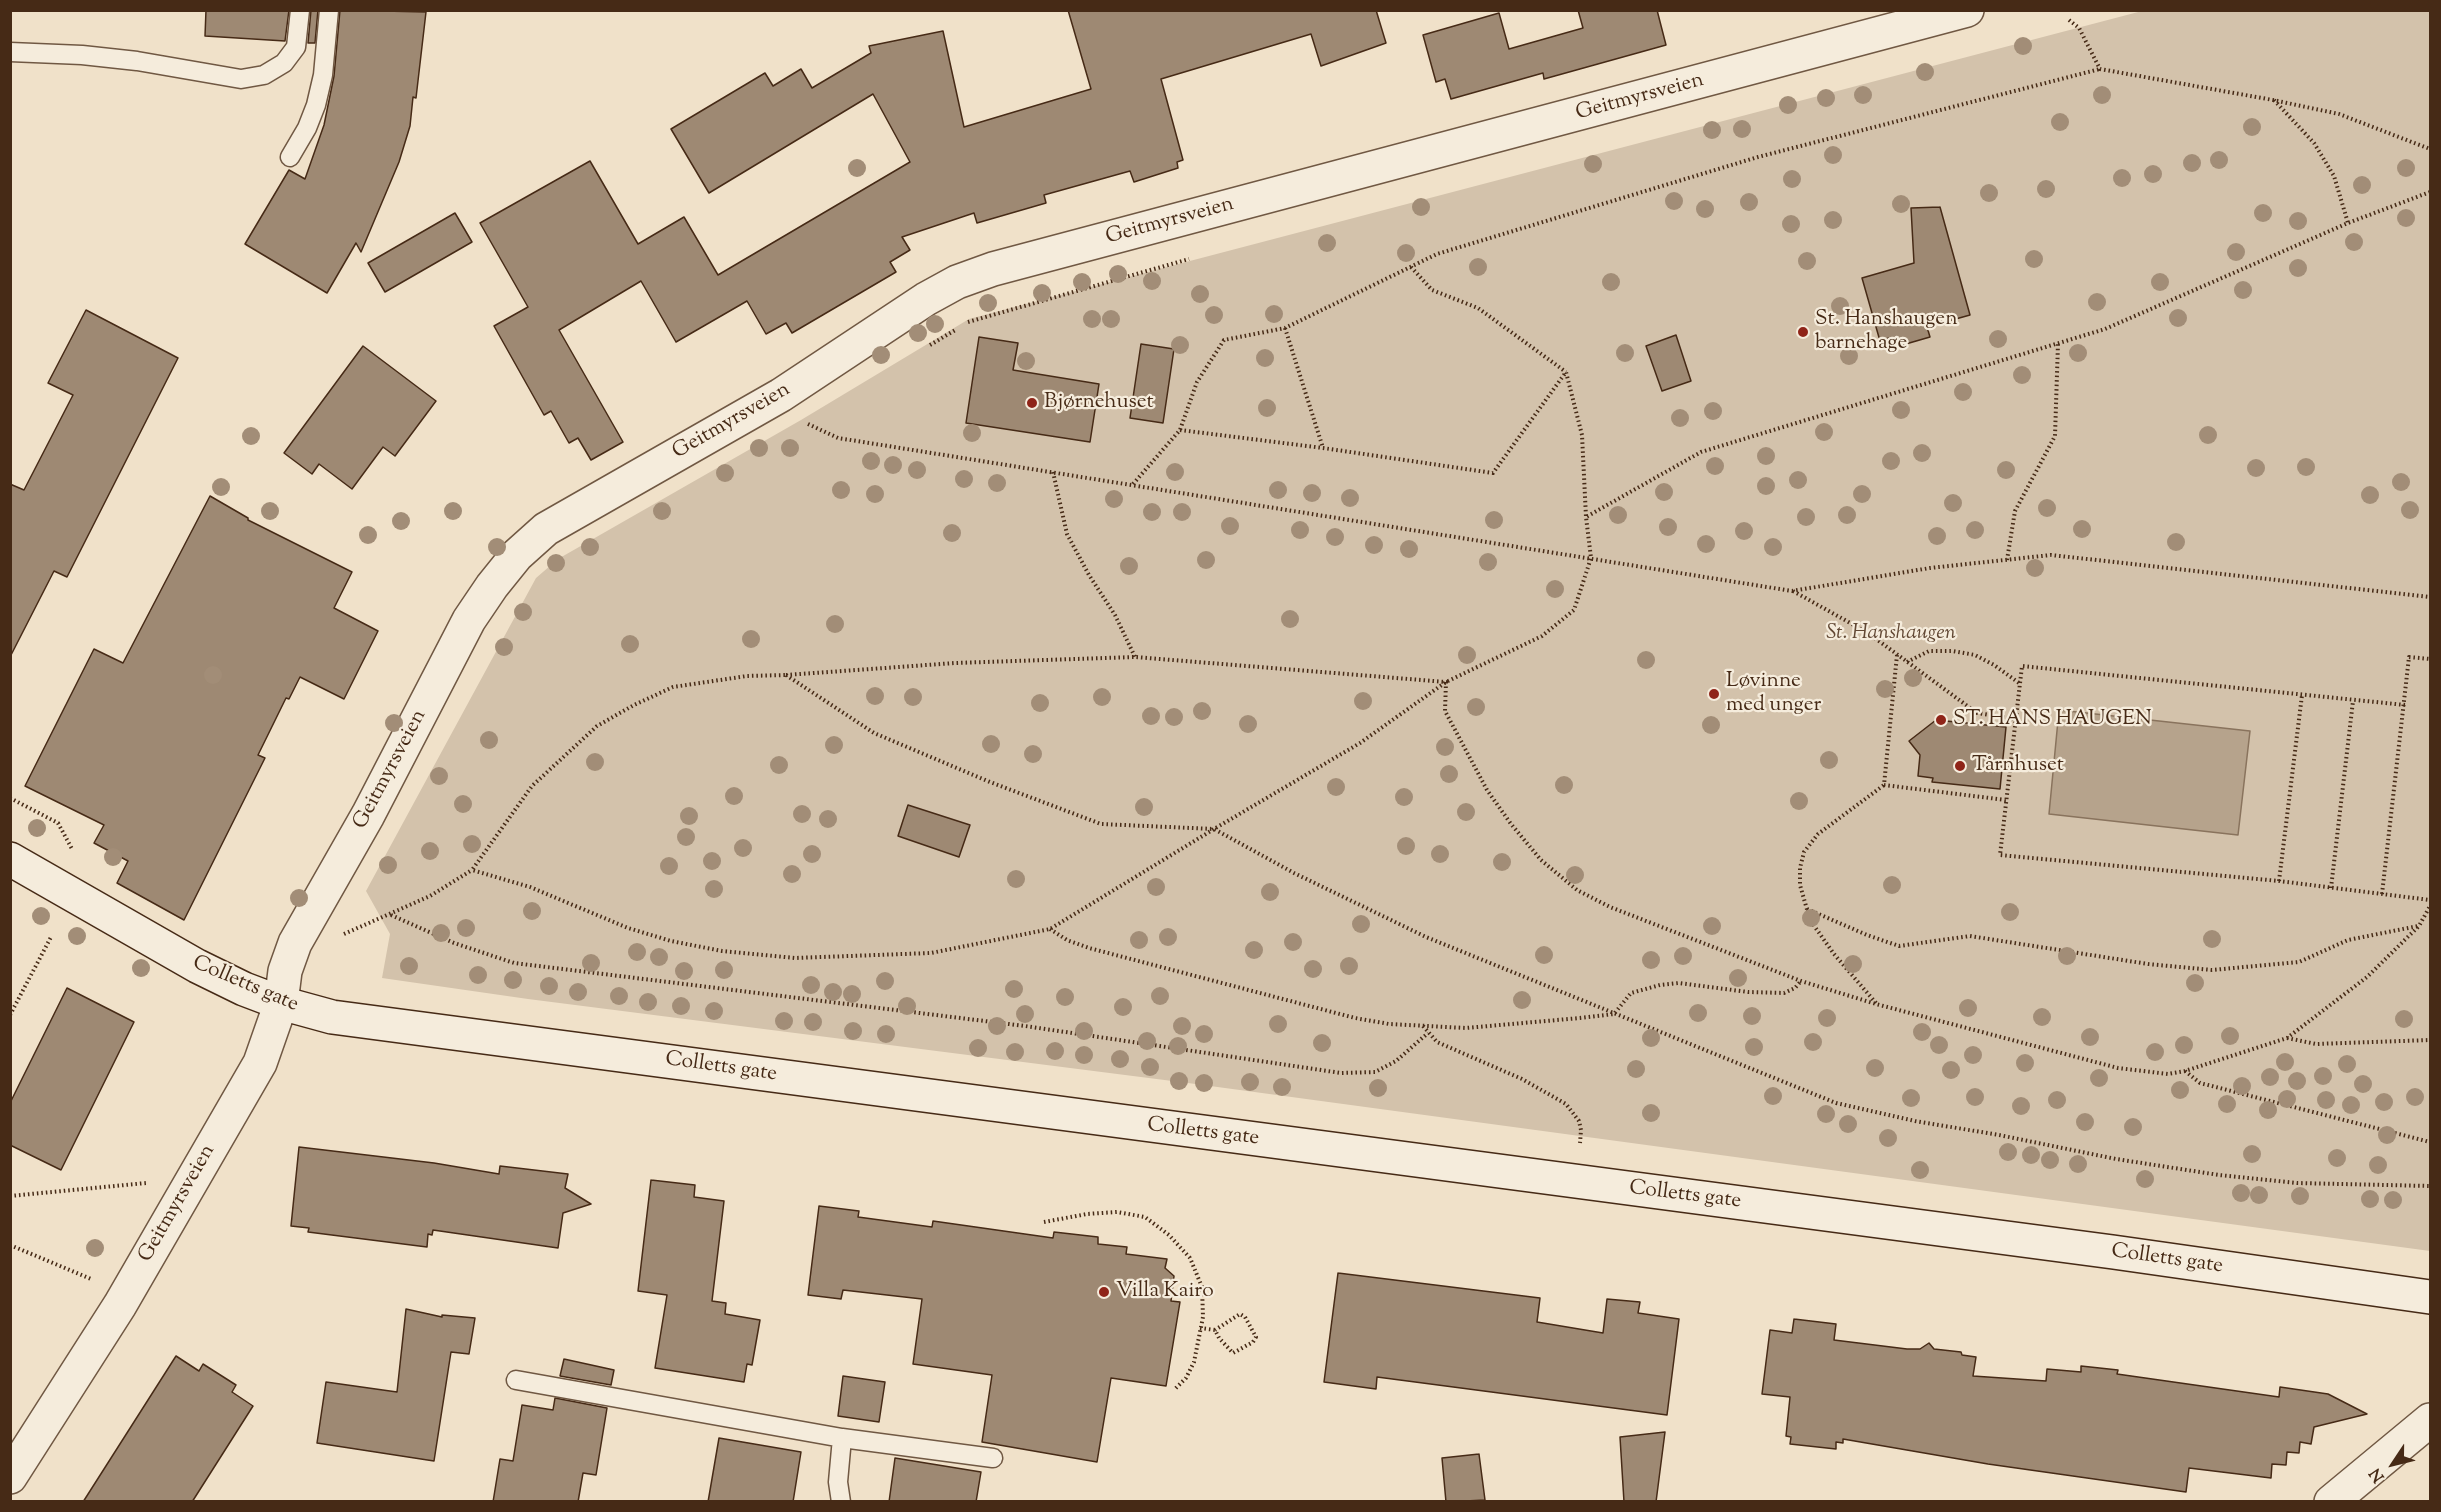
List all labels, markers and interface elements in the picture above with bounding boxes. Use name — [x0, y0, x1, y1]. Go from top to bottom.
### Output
street label: Geitmyrsveien — [1573, 69, 1707, 127]
street label: Geitmyrsveien — [1103, 193, 1237, 251]
place label: St. Hanshaugen barnehage — [1815, 307, 1958, 357]
marker: St. Hanshaugen barnehage — [1796, 325, 1810, 339]
street label: Geitmyrsveien — [669, 378, 795, 466]
place label: Bjørnehuset — [1044, 390, 1154, 416]
marker: Bjørnehuset — [1025, 396, 1039, 410]
park label: St. Hanshaugen — [1826, 621, 1956, 647]
place label: Løvinne med unger — [1726, 669, 1821, 719]
marker: Løvinne med unger — [1707, 687, 1721, 701]
street label: Geitmyrsveien — [349, 706, 433, 834]
place label: ST. HANS HAUGEN — [1953, 707, 2152, 733]
marker: ST. HANS HAUGEN — [1934, 713, 1948, 727]
place label: Tårnhuset — [1972, 753, 2064, 779]
marker: Tårnhuset — [1953, 759, 1967, 773]
street label: Colletts gate — [188, 951, 302, 1019]
street label: Colletts gate — [663, 1048, 779, 1088]
street label: Colletts gate — [1146, 1114, 1260, 1152]
street label: Geitmyrsveien — [134, 1141, 222, 1267]
street label: Colletts gate — [1628, 1177, 1742, 1215]
street label: Colletts gate — [2109, 1240, 2225, 1280]
place label: Villa Kairo — [1116, 1279, 1214, 1305]
marker: Villa Kairo — [1097, 1285, 1111, 1299]
north arrow — [2363, 1434, 2423, 1494]
text: N — [2365, 1463, 2391, 1486]

